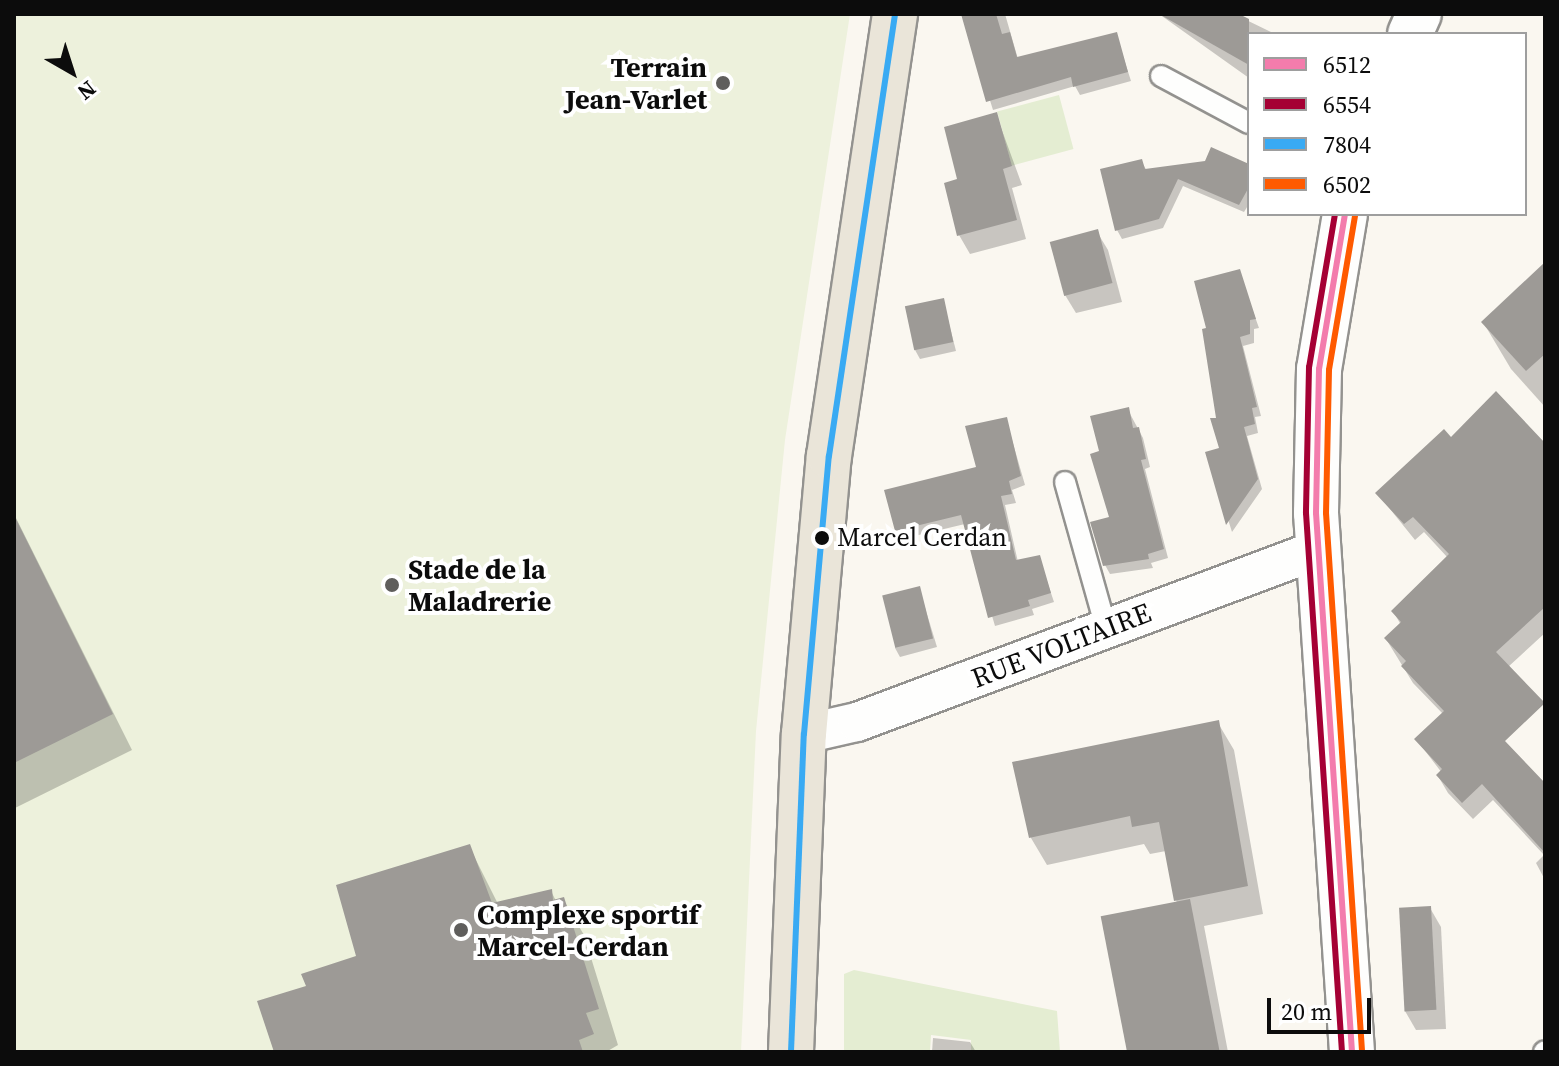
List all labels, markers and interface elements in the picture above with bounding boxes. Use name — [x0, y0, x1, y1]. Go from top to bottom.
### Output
north arrow — [32, 32, 112, 112]
legend — [1247, 32, 1527, 216]
text: 6512 — [1323, 48, 1371, 81]
place label: Terrain Jean-Varlet — [565, 50, 707, 116]
text: N — [71, 74, 103, 107]
marker: Terrain Jean-Varlet — [714, 74, 732, 92]
text: 6554 — [1323, 88, 1371, 121]
text: 7804 — [1323, 128, 1371, 161]
text: 6502 — [1323, 168, 1371, 201]
place label: Marcel Cerdan — [837, 522, 1007, 554]
marker: Marcel Cerdan — [814, 530, 830, 546]
place label: Stade de la Maladrerie — [408, 552, 551, 618]
marker: Stade de la Maladrerie — [383, 576, 401, 594]
street label: RUE VOLTAIRE — [966, 595, 1156, 695]
place label: Complexe sportif Marcel-Cerdan — [477, 897, 699, 963]
marker: Complexe sportif Marcel-Cerdan — [452, 921, 470, 939]
scale bar — [1271, 982, 1375, 1032]
text: 20 m — [1281, 995, 1332, 1028]

